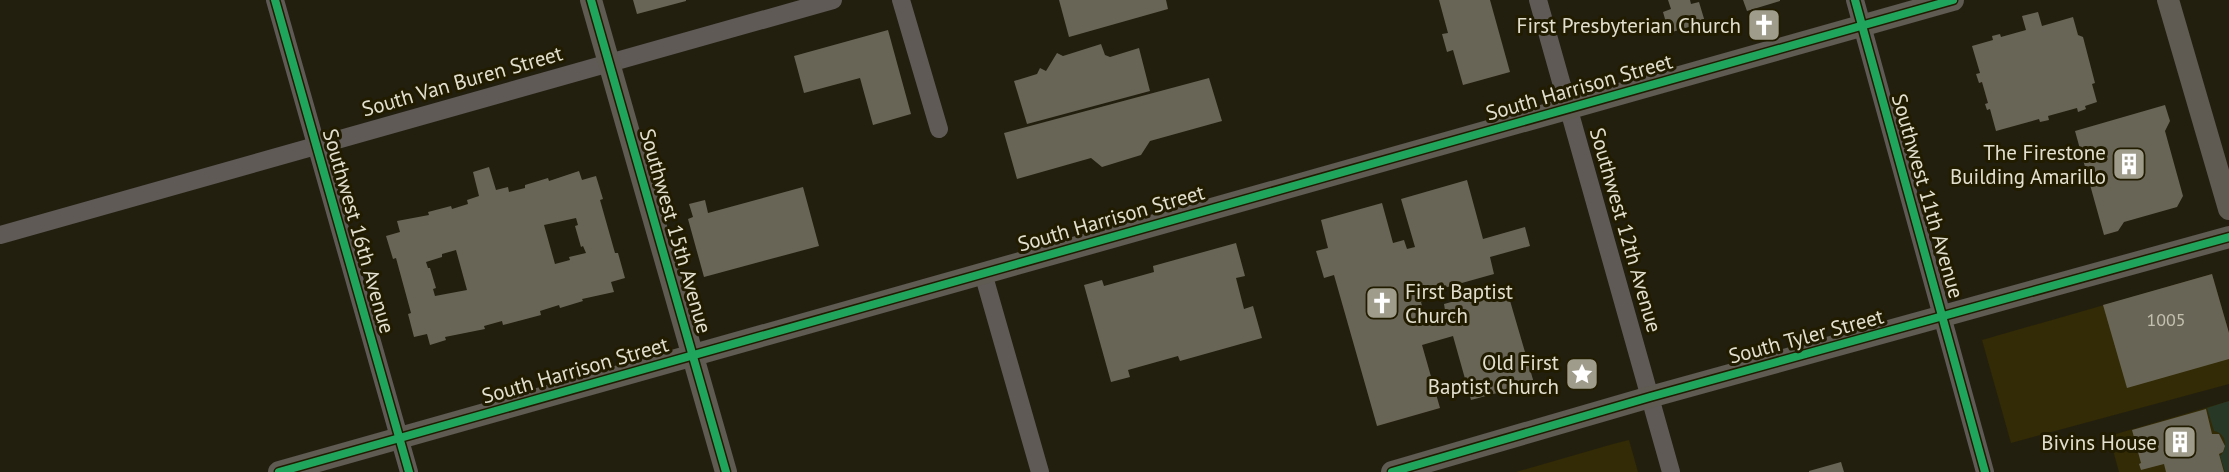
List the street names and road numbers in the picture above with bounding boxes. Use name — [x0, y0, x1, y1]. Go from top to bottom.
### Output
street label: South Van Buren Street — [358, 39, 566, 123]
street label: South Harrison Street — [1482, 47, 1676, 127]
street label: Southwest 11th Avenue — [1886, 90, 1970, 302]
street label: Southwest 12th Avenue — [1584, 124, 1668, 336]
street label: Southwest 16th Avenue — [317, 125, 401, 337]
street label: Southwest 15th Avenue — [634, 125, 718, 337]
street label: South Harrison Street — [1014, 178, 1208, 258]
street label: South Tyler Street — [1726, 302, 1886, 370]
street label: South Harrison Street — [478, 330, 672, 410]

